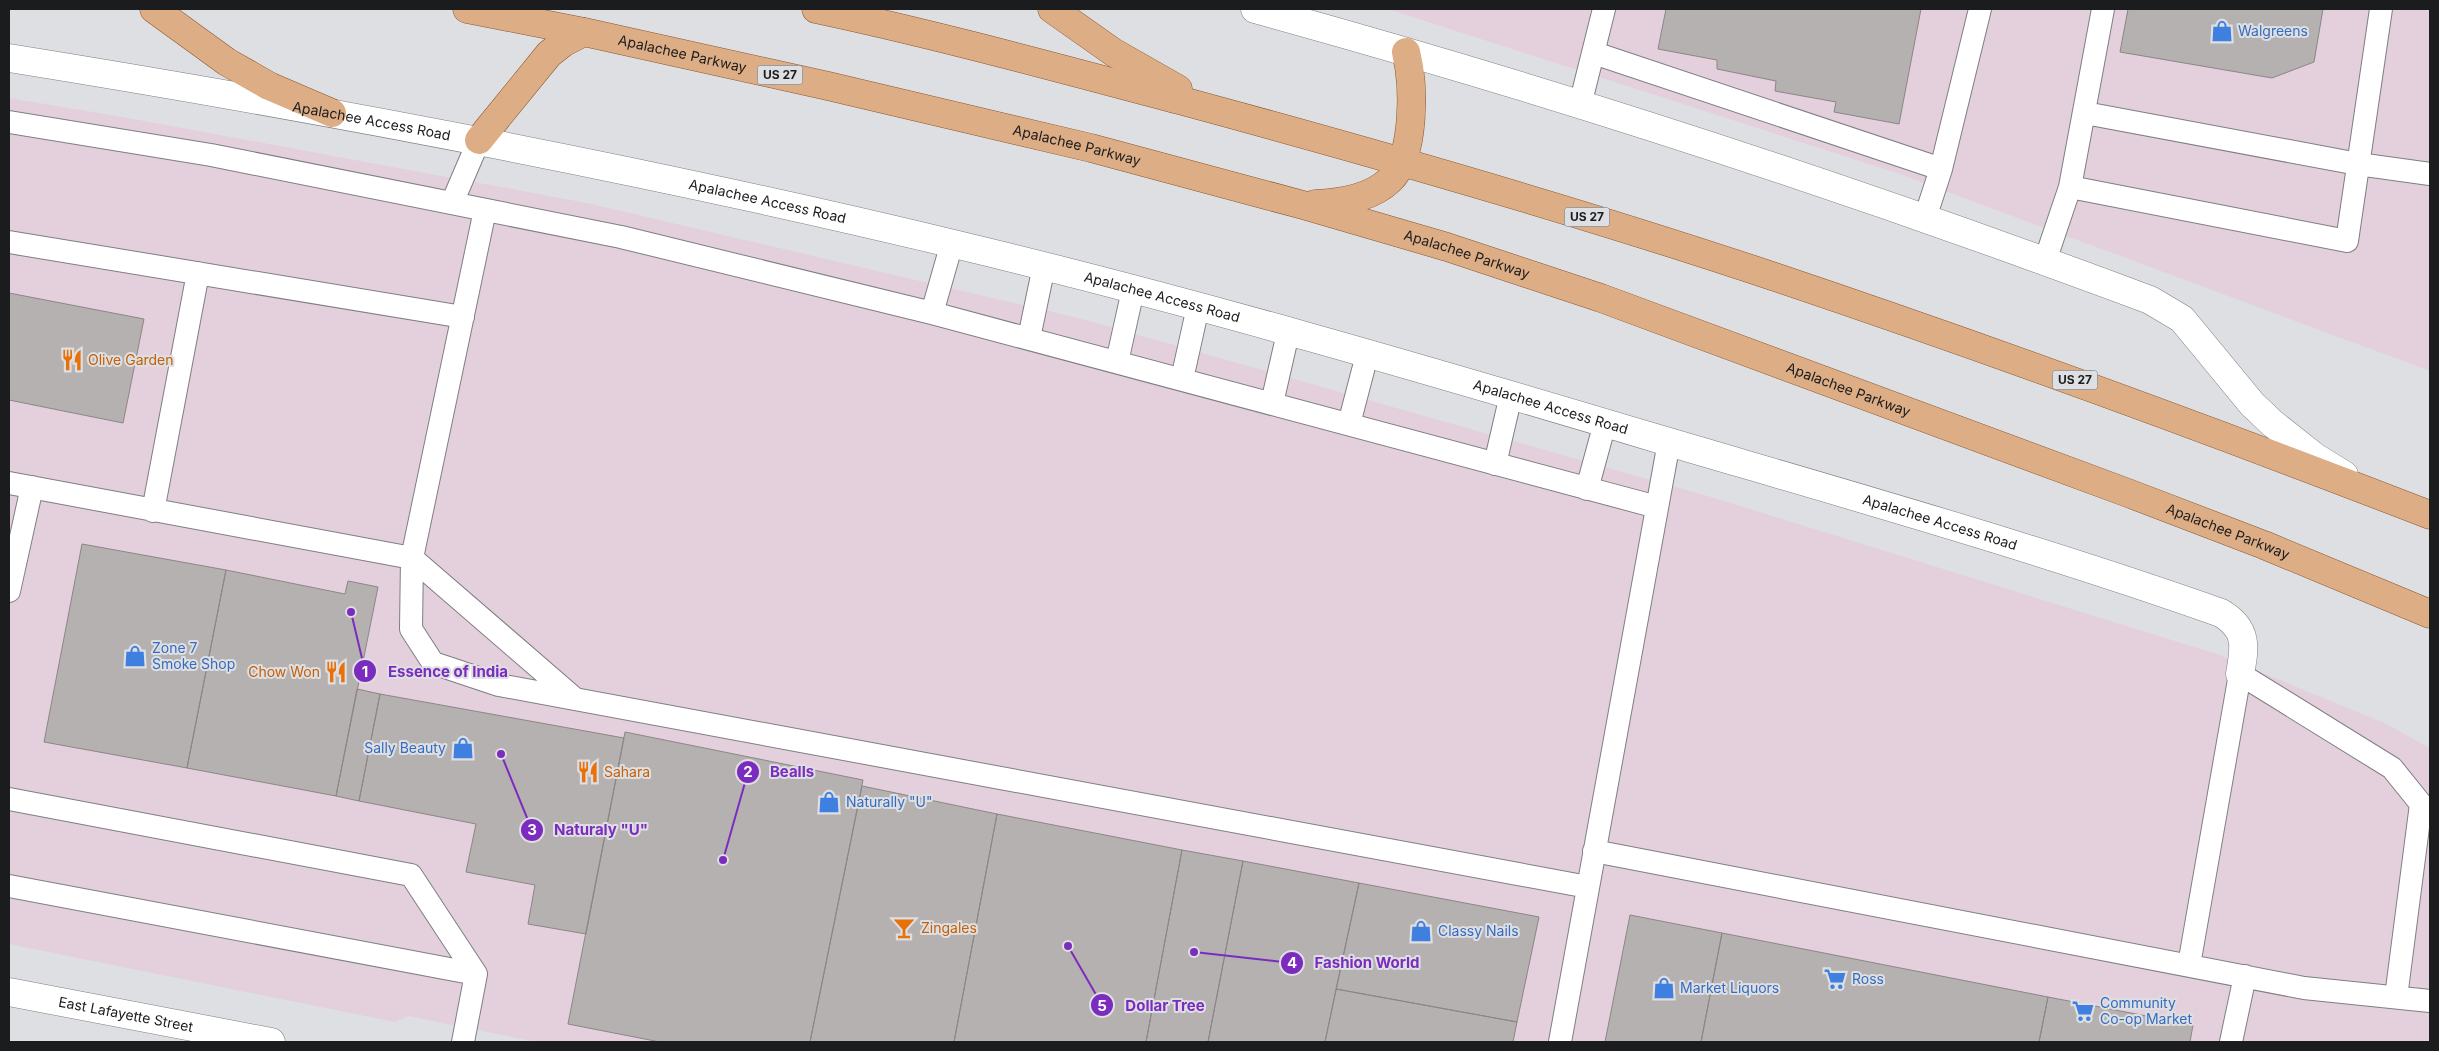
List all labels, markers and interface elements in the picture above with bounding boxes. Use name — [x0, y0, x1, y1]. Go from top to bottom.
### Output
shop icon: Walgreens — [2209, 18, 2235, 44]
place label: Walgreens — [2238, 22, 2308, 39]
street label: Apalachee Parkway — [617, 31, 748, 76]
road number: US 27 — [758, 66, 802, 84]
street label: Apalachee Access Road — [291, 97, 452, 143]
street label: Apalachee Parkway — [1011, 121, 1143, 169]
street label: Apalachee Access Road — [687, 175, 848, 226]
road number: US 27 — [1564, 208, 1610, 226]
street label: Apalachee Parkway — [1402, 226, 1532, 282]
street label: Apalachee Access Road — [1082, 268, 1242, 325]
restaurant icon: Olive Garden — [59, 347, 85, 373]
place label: Olive Garden — [88, 351, 174, 368]
street label: Apalachee Parkway — [1784, 358, 1913, 420]
road number: US 27 — [2052, 370, 2098, 390]
street label: Apalachee Access Road — [1472, 376, 1630, 437]
street label: Apalachee Access Road — [1861, 490, 2019, 553]
street label: Apalachee Parkway — [2164, 499, 2292, 563]
place label: Zone 7 Smoke Shop — [152, 639, 235, 672]
shop icon: Zone 7 Smoke Shop — [122, 643, 148, 669]
callout: Essence of India — [353, 656, 518, 686]
restaurant icon: Chow Won — [323, 659, 349, 685]
text: 1 — [362, 662, 368, 681]
text: Essence of India — [388, 662, 508, 681]
place label: Chow Won — [248, 663, 320, 680]
shop icon: Sally Beauty — [450, 735, 476, 761]
place label: Sally Beauty — [364, 739, 446, 756]
callout: Bealls — [735, 757, 824, 787]
restaurant icon: Sahara — [575, 759, 601, 785]
text: 2 — [743, 762, 753, 781]
text: Bealls — [770, 762, 814, 781]
place label: Sahara — [604, 763, 650, 780]
shop icon: Naturally "U" — [816, 789, 842, 815]
place label: Naturally "U" — [846, 793, 933, 810]
callout: Naturaly "U" — [519, 815, 658, 845]
text: 3 — [527, 820, 537, 839]
text: Naturaly "U" — [554, 820, 648, 839]
bar icon: Zingales — [891, 915, 917, 941]
shop icon: Classy Nails — [1408, 918, 1434, 944]
place label: Zingales — [921, 919, 977, 936]
place label: Classy Nails — [1438, 922, 1519, 939]
callout: Fashion World — [1280, 948, 1430, 978]
text: 4 — [1287, 953, 1297, 972]
text: Fashion World — [1314, 953, 1420, 972]
supermarket icon: Ross — [1822, 966, 1848, 992]
place label: Ross — [1852, 970, 1884, 987]
shop icon: Market Liquors — [1651, 975, 1677, 1001]
place label: Market Liquors — [1680, 979, 1779, 996]
callout: Dollar Tree — [1090, 990, 1214, 1020]
street label: East Lafayette Street — [57, 993, 195, 1035]
place label: Community Co-op Market — [2100, 994, 2192, 1027]
text: 5 — [1097, 996, 1107, 1015]
text: Dollar Tree — [1125, 996, 1205, 1015]
supermarket icon: Community Co-op Market — [2070, 998, 2096, 1024]

